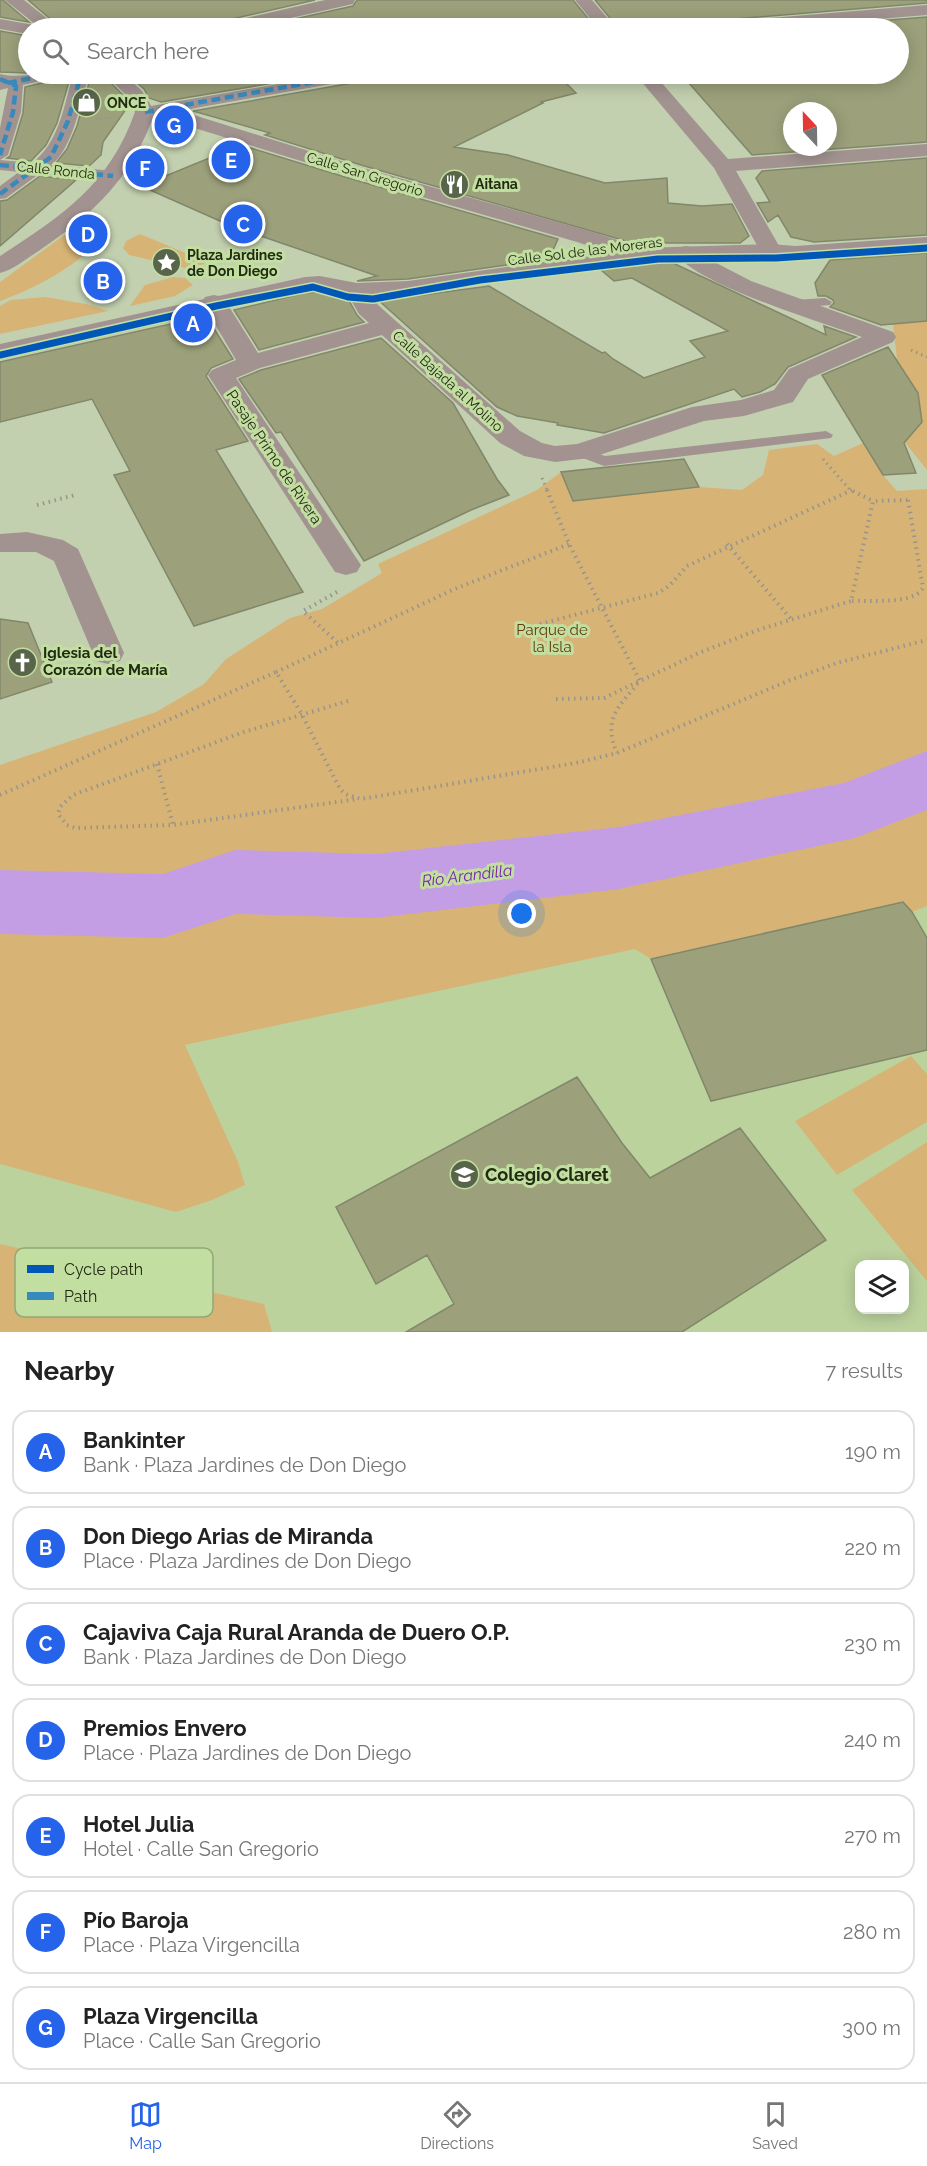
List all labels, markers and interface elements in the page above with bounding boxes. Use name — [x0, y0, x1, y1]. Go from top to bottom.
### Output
search box — [18, 18, 909, 84]
icon: search — [39, 35, 72, 68]
text: Search here — [87, 38, 209, 64]
shop icon: ONCE — [70, 87, 102, 119]
place label: ONCE — [107, 95, 146, 111]
pin: G — [154, 102, 194, 148]
north arrow — [783, 102, 837, 156]
pin: E — [212, 138, 250, 182]
pin: F — [126, 146, 164, 190]
street label: Calle San Gregorio — [305, 149, 425, 199]
street label: Calle Ronda — [16, 158, 96, 182]
restaurant icon: Aitana — [438, 168, 470, 200]
place label: Aitana — [475, 176, 518, 192]
pin: C — [224, 202, 262, 246]
pin: D — [68, 212, 107, 256]
street label: Calle Sol de las Moreras — [507, 234, 663, 268]
place icon: Plaza Jardines de Don Diego — [150, 247, 182, 279]
place label: Plaza Jardines de Don Diego — [187, 247, 283, 279]
pin: B — [84, 258, 122, 304]
pin: A — [174, 300, 212, 346]
street label: Calle Bajada al Molino — [390, 327, 506, 435]
street label: Pasaje Primo de Rivera — [222, 386, 326, 528]
park label: Parque de la Isla — [516, 621, 588, 656]
place label: Iglesia del Corazón de María — [43, 644, 168, 679]
church icon: Iglesia del Corazón de María — [6, 646, 38, 678]
water label: Río Arandilla — [421, 860, 514, 890]
your location — [507, 899, 536, 928]
school or university icon: Colegio Claret — [448, 1159, 480, 1191]
place label: Colegio Claret — [485, 1164, 609, 1185]
legend — [15, 1248, 213, 1317]
text: Cycle path — [64, 1260, 143, 1279]
map controls — [855, 1260, 909, 1314]
button: layers — [855, 1260, 909, 1314]
text: Path — [64, 1287, 97, 1306]
text: Nearby — [24, 1356, 114, 1386]
text: 7 results — [825, 1359, 903, 1383]
text: Bankinter — [83, 1427, 185, 1453]
text: A — [39, 1440, 52, 1464]
text: 190 m — [845, 1440, 901, 1464]
text: Bank · Plaza Jardines de Don Diego — [83, 1453, 407, 1477]
text: Don Diego Arias de Miranda — [83, 1523, 373, 1549]
text: B — [39, 1536, 52, 1560]
text: 220 m — [844, 1536, 901, 1560]
text: Place · Plaza Jardines de Don Diego — [83, 1549, 411, 1573]
text: Cajaviva Caja Rural Aranda de Duero O.P. — [83, 1619, 509, 1645]
text: C — [39, 1632, 52, 1656]
text: 230 m — [844, 1632, 901, 1656]
text: Bank · Plaza Jardines de Don Diego — [83, 1645, 407, 1669]
text: Premios Envero — [83, 1715, 247, 1741]
text: D — [38, 1728, 53, 1752]
text: 240 m — [844, 1728, 901, 1752]
text: Place · Plaza Jardines de Don Diego — [83, 1741, 411, 1765]
text: Hotel Julia — [83, 1811, 194, 1837]
text: E — [39, 1824, 52, 1848]
text: 270 m — [844, 1824, 901, 1848]
text: Hotel · Calle San Gregorio — [83, 1837, 319, 1861]
text: Pío Baroja — [83, 1907, 189, 1933]
text: F — [40, 1920, 51, 1944]
text: 280 m — [843, 1920, 901, 1944]
text: Place · Plaza Virgencilla — [83, 1933, 300, 1957]
text: Plaza Virgencilla — [83, 2003, 258, 2029]
text: G — [38, 2016, 53, 2040]
text: 300 m — [842, 2016, 901, 2040]
text: Place · Calle San Gregorio — [83, 2029, 321, 2053]
tab: Map — [129, 2098, 162, 2153]
tab: Directions — [420, 2098, 494, 2153]
tab: Saved — [752, 2098, 798, 2153]

